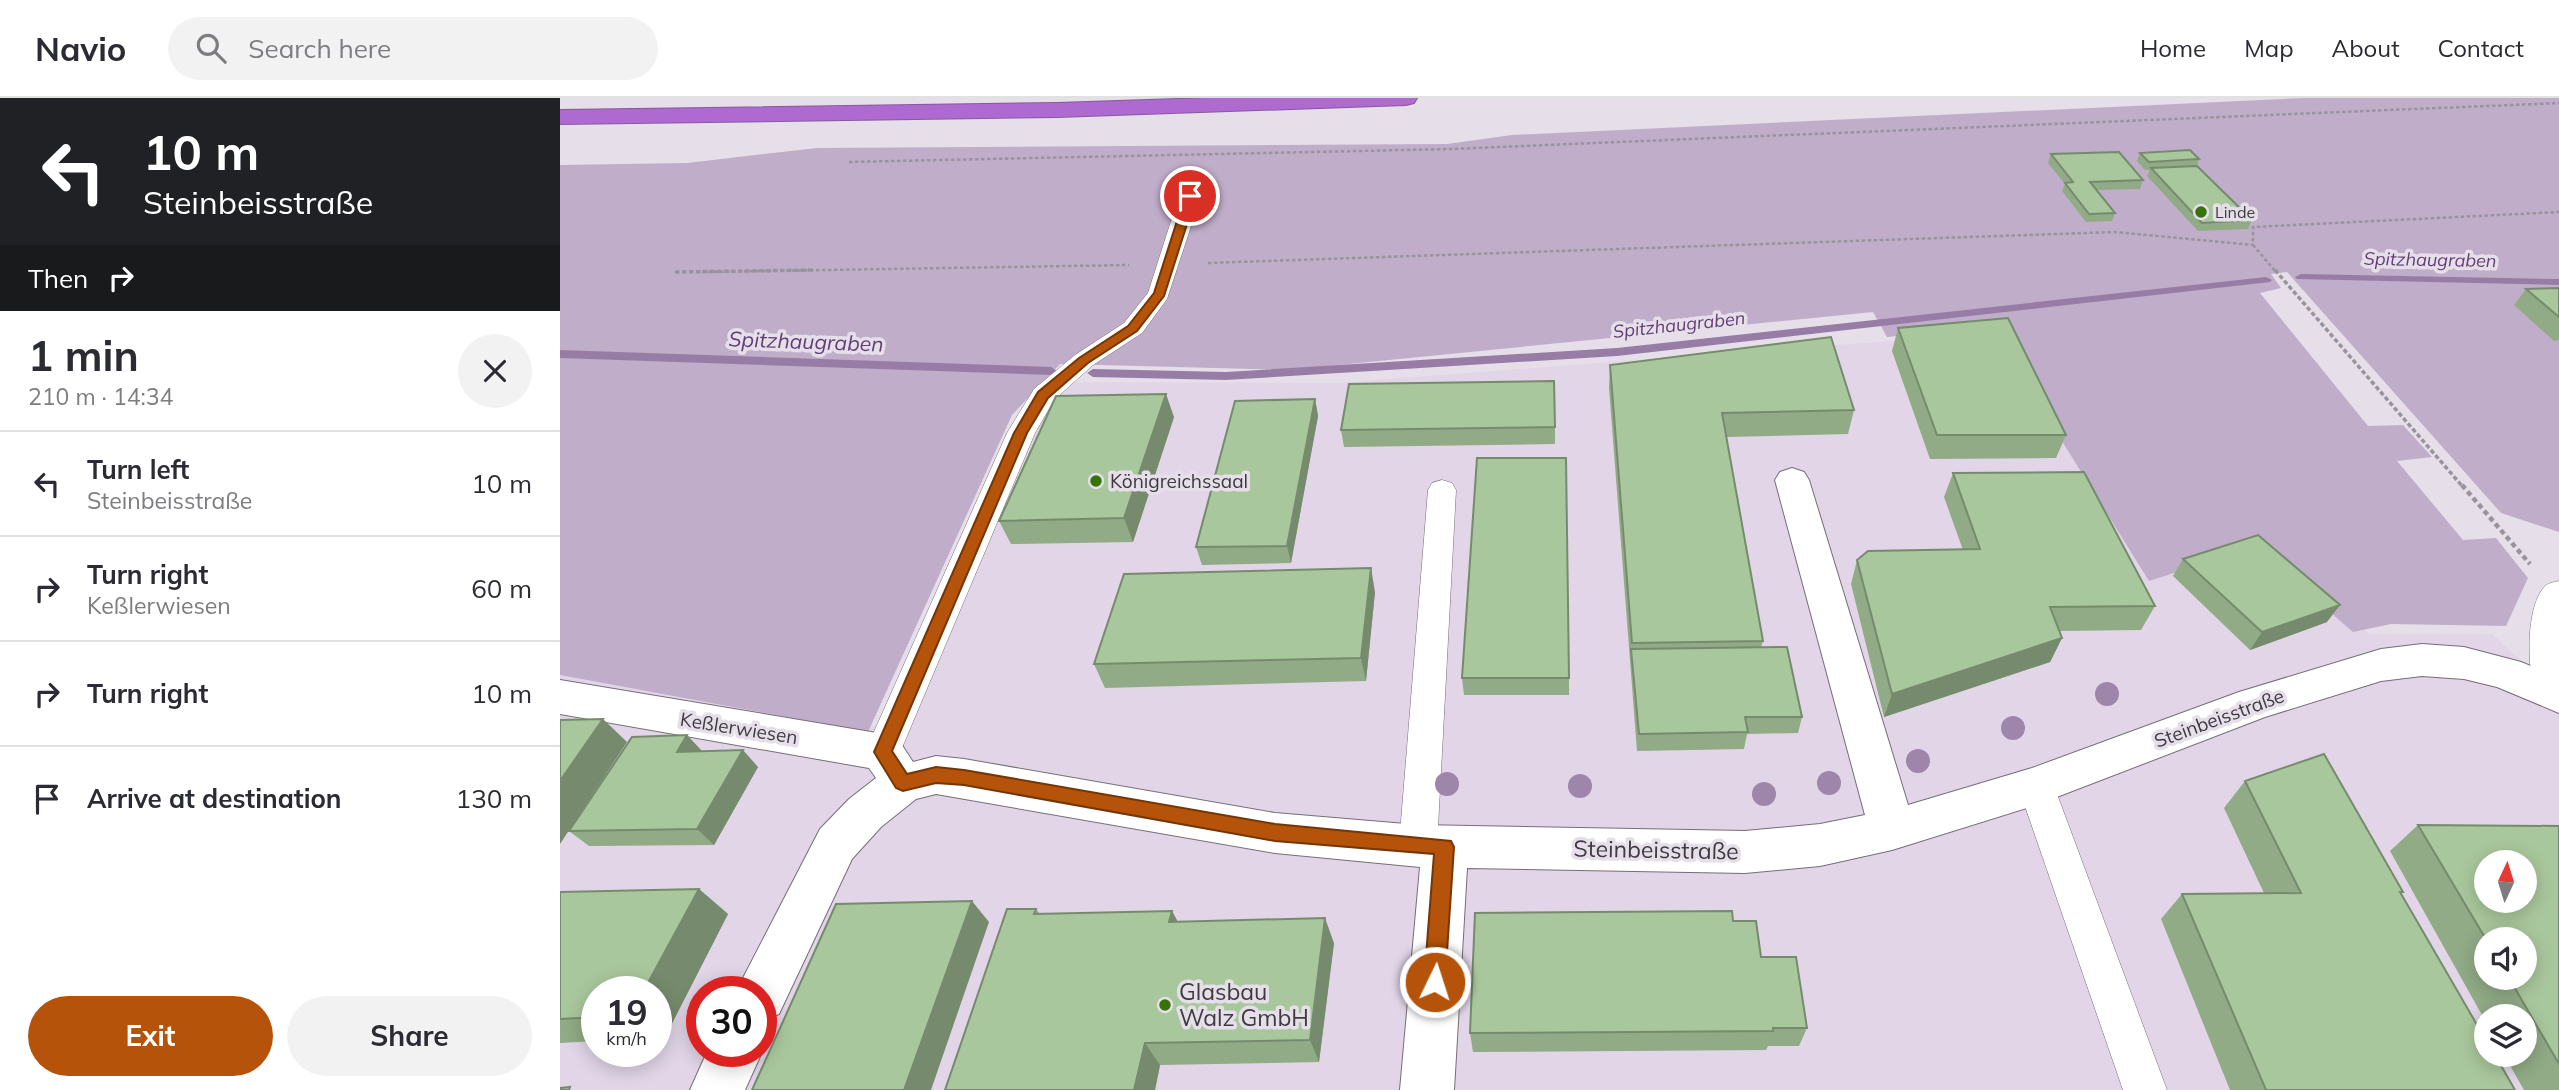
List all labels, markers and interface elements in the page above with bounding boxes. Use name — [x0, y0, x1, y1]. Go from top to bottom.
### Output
search box — [168, 17, 658, 80]
text: Navio — [35, 28, 126, 69]
icon: search — [192, 29, 230, 67]
text: Search here — [248, 32, 391, 65]
text: Home — [2140, 33, 2206, 63]
text: Map — [2244, 33, 2294, 63]
text: About — [2332, 33, 2400, 63]
text: Contact — [2438, 33, 2524, 63]
text: 10 m — [143, 121, 259, 182]
icon: left — [28, 126, 119, 217]
pin — [1160, 166, 1220, 226]
icon: arrive — [1171, 177, 1209, 215]
text: Steinbeisstraße — [143, 182, 373, 222]
place label: Linde — [2215, 202, 2255, 222]
marker: Linde — [2193, 204, 2209, 220]
water label: Spitzhaugraben — [2363, 247, 2497, 272]
icon: right — [102, 259, 140, 297]
text: Then — [28, 262, 88, 295]
water label: Spitzhaugraben — [1612, 306, 1746, 343]
water label: Spitzhaugraben — [728, 325, 884, 357]
text: 1 min — [28, 329, 139, 382]
button: close — [458, 334, 532, 408]
text: 210 m · 14:34 — [28, 382, 173, 411]
text: Turn left — [87, 453, 189, 486]
icon: left — [28, 465, 66, 503]
text: 10 m — [471, 467, 532, 500]
place label: Königreichssaal — [1110, 469, 1248, 493]
marker: Königreichssaal — [1088, 473, 1104, 489]
text: Steinbeisstraße — [87, 486, 252, 515]
text: Turn right — [87, 558, 208, 591]
icon: right — [28, 570, 66, 608]
text: 60 m — [471, 572, 532, 605]
text: Keßlerwiesen — [87, 591, 231, 620]
icon: right — [28, 675, 66, 713]
text: Turn right — [87, 677, 208, 710]
text: 10 m — [471, 677, 532, 710]
street label: Steinbeisstraße — [2151, 683, 2287, 753]
street label: Keßlerwiesen — [678, 707, 800, 749]
icon: arrive — [28, 780, 66, 818]
text: Arrive at destination — [87, 782, 342, 815]
text: 130 m — [456, 782, 532, 815]
street label: Steinbeisstraße — [1573, 834, 1739, 865]
north arrow — [2474, 850, 2538, 914]
map controls — [2474, 850, 2537, 1067]
button: sound — [2474, 927, 2537, 990]
position arrow — [1398, 945, 1472, 1019]
speed limit sign: 30 — [686, 976, 777, 1067]
place label: Glasbau Walz GmbH — [1179, 977, 1309, 1032]
text: 19 — [605, 990, 648, 1034]
button: Exit — [28, 996, 273, 1076]
button: Share — [287, 996, 532, 1076]
marker: Glasbau Walz GmbH — [1157, 997, 1173, 1013]
button: layers — [2474, 1004, 2537, 1067]
text: km/h — [606, 1027, 647, 1050]

